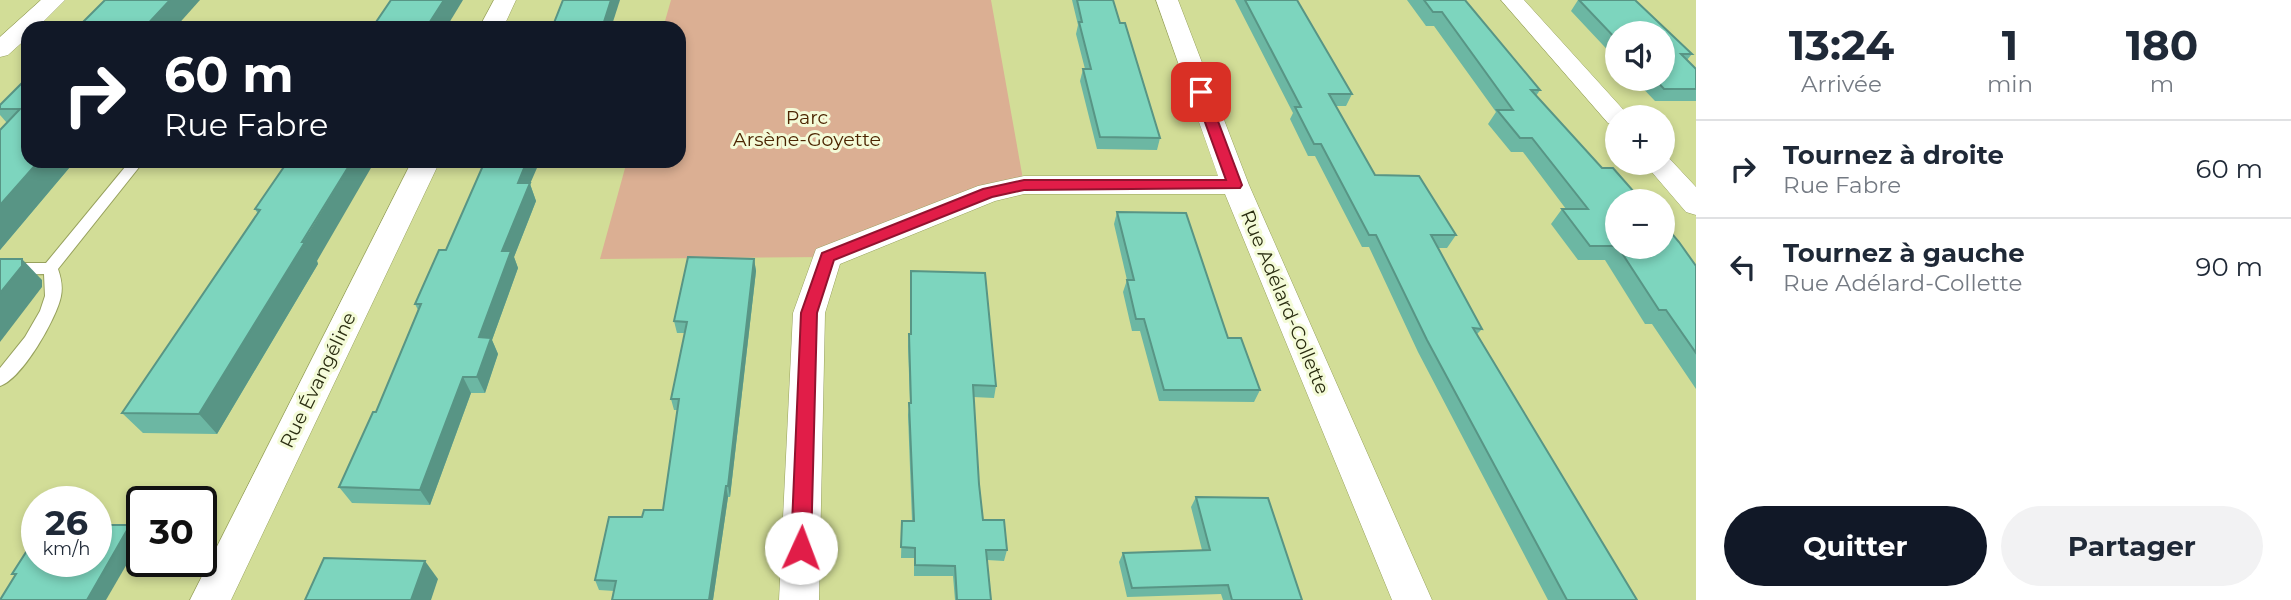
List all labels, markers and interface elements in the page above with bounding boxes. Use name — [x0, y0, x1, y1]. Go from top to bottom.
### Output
text: 13:24 — [1789, 19, 1894, 71]
text: 1 — [2002, 19, 2018, 71]
text: 180 — [2126, 19, 2198, 71]
map controls — [1605, 21, 1675, 259]
button: sound — [1605, 21, 1675, 91]
text: 60 m — [164, 45, 294, 104]
icon: right — [49, 49, 140, 140]
pin — [1171, 62, 1231, 122]
text: Arrivée — [1801, 70, 1882, 98]
text: min — [1987, 70, 2033, 98]
text: m — [2150, 70, 2174, 98]
icon: arrive — [1182, 73, 1220, 111]
text: Rue Fabre — [164, 105, 328, 144]
button: + — [1605, 105, 1675, 175]
park label: Parc Arsène-Goyette — [733, 106, 881, 151]
text: Tournez à droite — [1783, 139, 2004, 171]
icon: right — [1724, 150, 1762, 188]
text: 60 m — [2196, 153, 2263, 185]
text: Rue Fabre — [1783, 171, 1901, 199]
button: − — [1605, 189, 1675, 259]
street label: Rue Adélard-Collette — [1236, 206, 1334, 398]
text: Tournez à gauche — [1783, 237, 2025, 269]
icon: left — [1724, 248, 1762, 286]
text: 90 m — [2196, 251, 2263, 283]
text: Rue Adélard-Collette — [1783, 269, 2022, 297]
street label: Rue Évangéline — [275, 308, 361, 452]
speed limit sign: 30 — [126, 486, 217, 577]
text: 26 — [45, 501, 88, 544]
button: Quitter — [1724, 506, 1987, 586]
button: Partager — [2001, 506, 2263, 586]
position arrow — [764, 511, 838, 585]
text: km/h — [42, 538, 91, 560]

